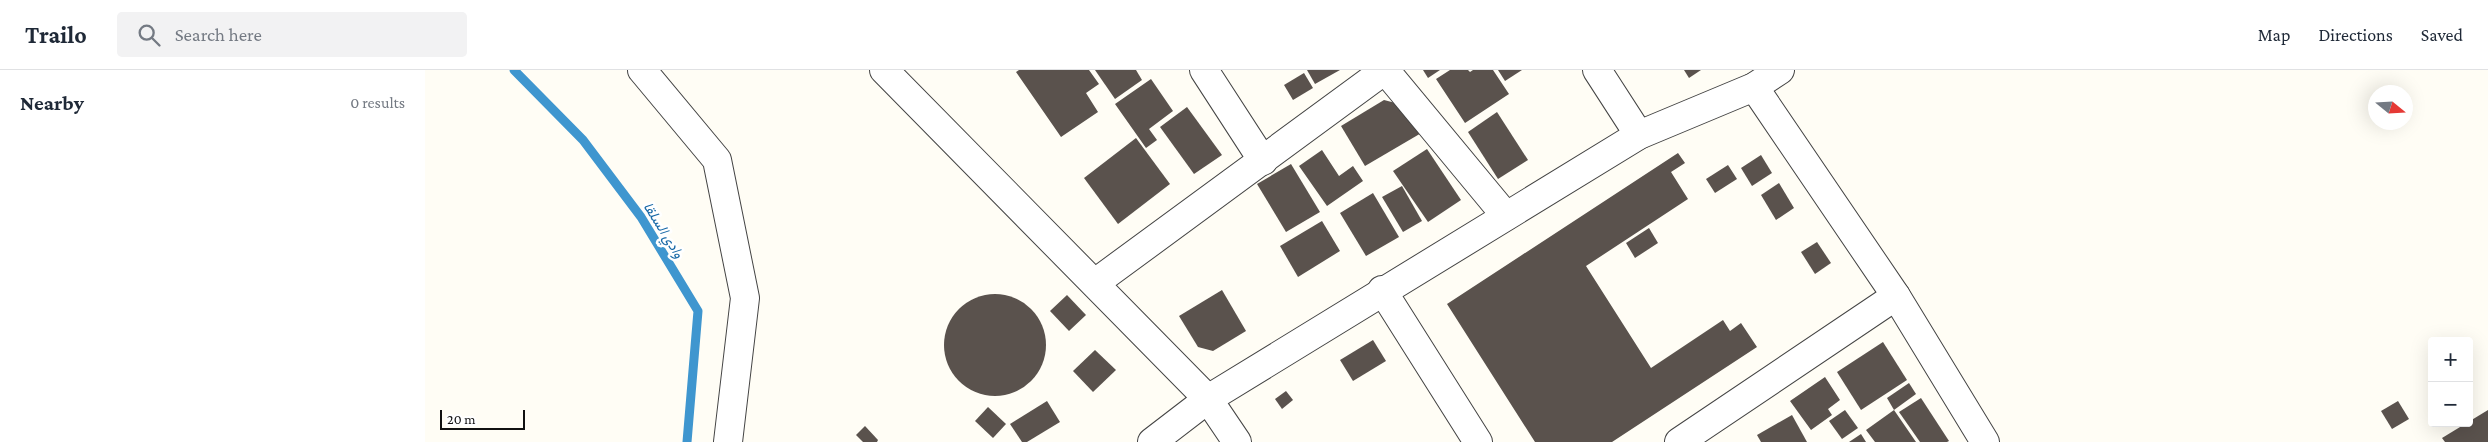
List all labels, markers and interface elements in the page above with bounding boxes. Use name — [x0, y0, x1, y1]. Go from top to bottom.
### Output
search box — [117, 12, 467, 57]
text: Trailo — [25, 21, 87, 48]
icon: search — [135, 21, 163, 49]
text: Search here — [175, 24, 262, 45]
text: Map — [2258, 25, 2290, 45]
text: Directions — [2318, 25, 2393, 45]
text: Saved — [2421, 25, 2463, 45]
north arrow — [2368, 85, 2413, 130]
text: Nearby — [20, 91, 84, 115]
text: 0 results — [350, 94, 405, 111]
water label: وادي السلقا — [637, 199, 688, 264]
map controls — [2428, 337, 2473, 427]
button: + — [2428, 337, 2473, 382]
button: − — [2428, 382, 2473, 427]
scale bar — [440, 407, 525, 430]
text: 20 m — [447, 411, 475, 427]

